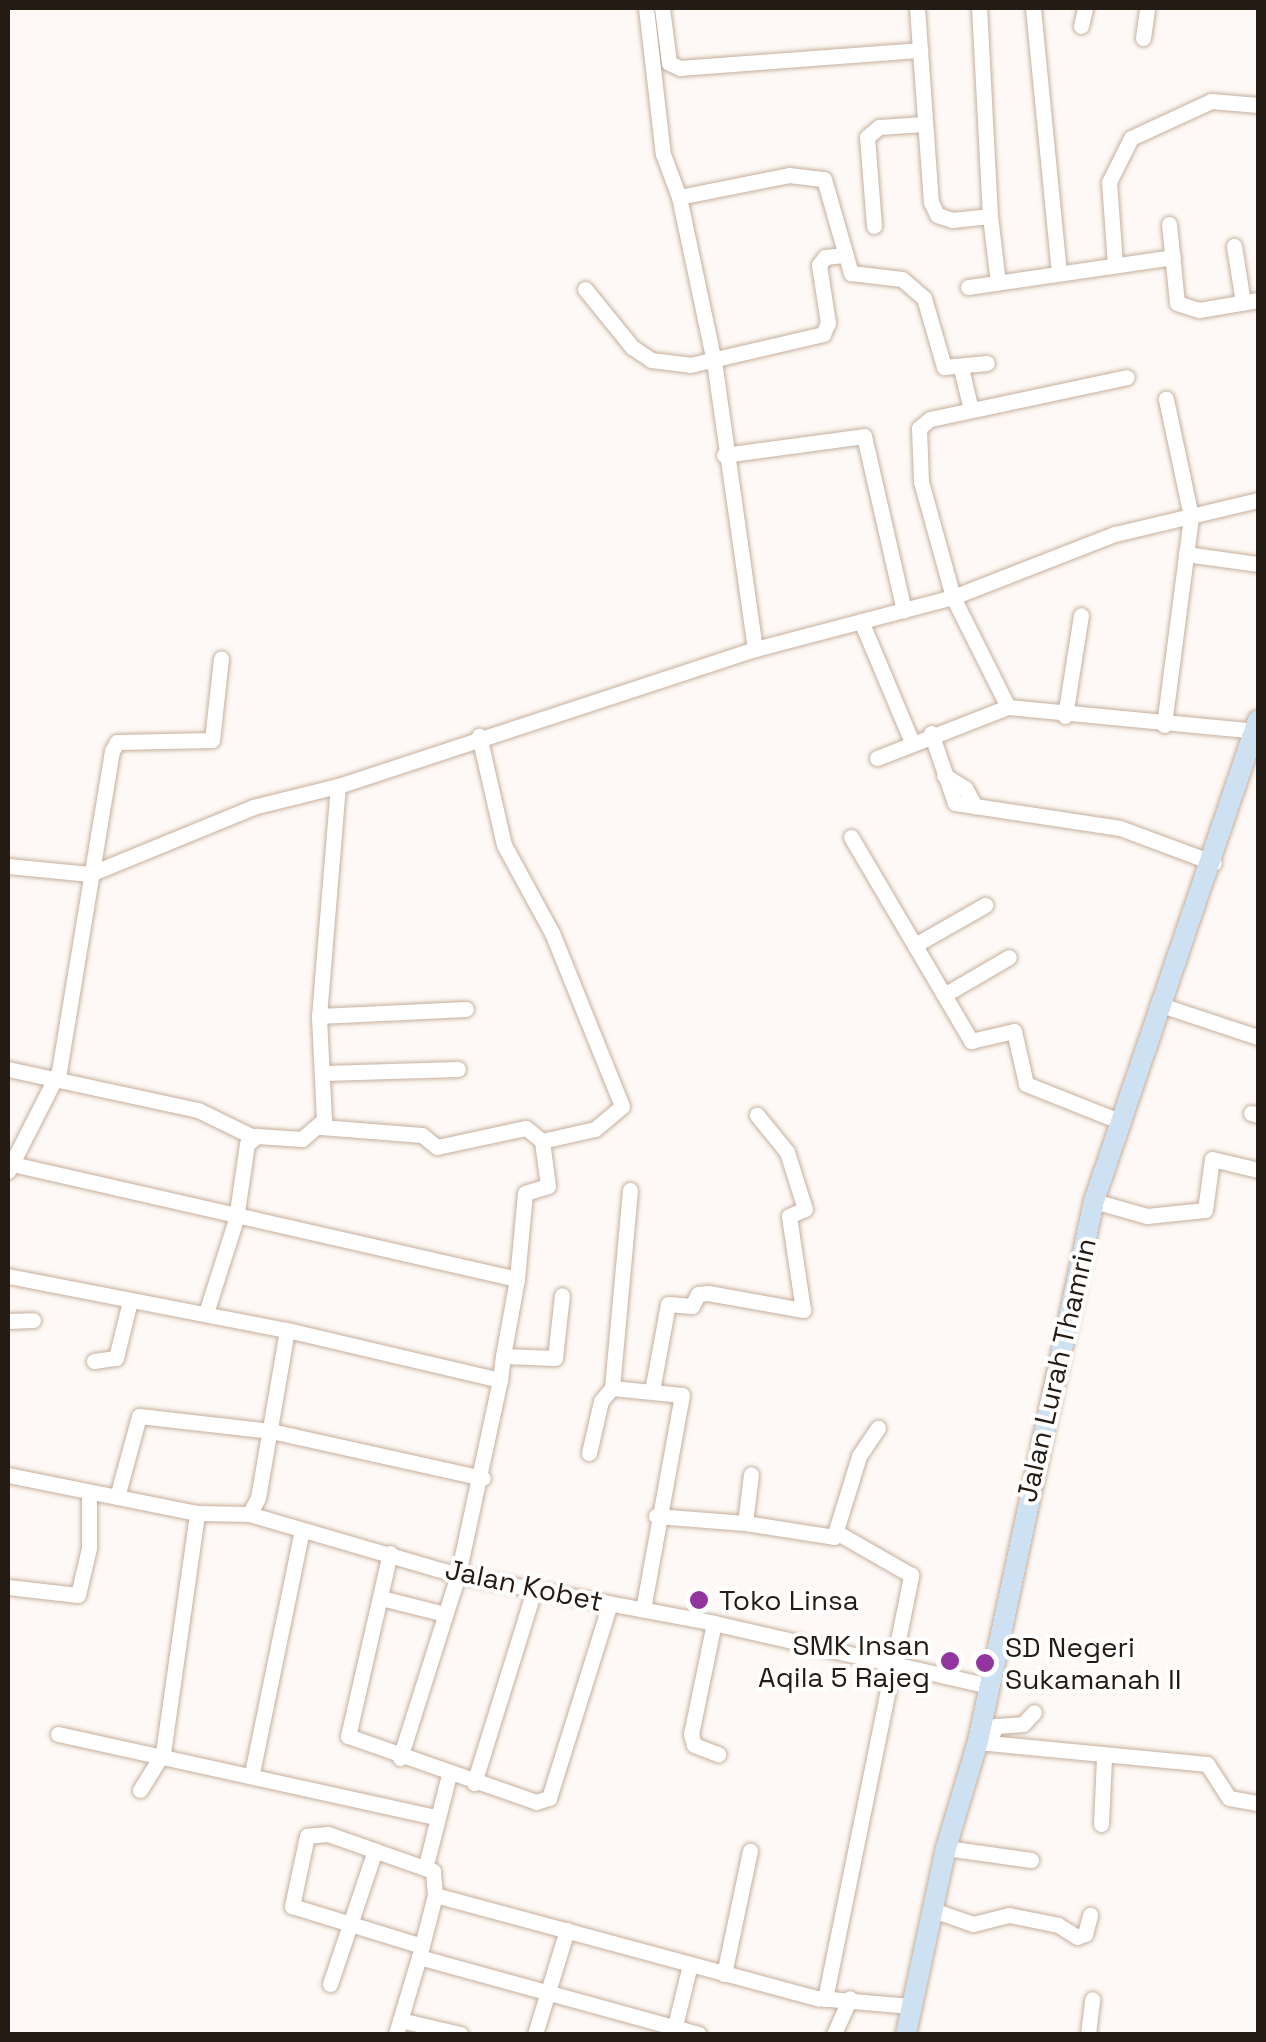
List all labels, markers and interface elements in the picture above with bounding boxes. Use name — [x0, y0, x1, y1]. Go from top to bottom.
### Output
street label: Jalan Lurah Thamrin — [1009, 1234, 1103, 1506]
street label: Jalan Kobet — [442, 1552, 606, 1618]
place label: Toko Linsa — [719, 1583, 859, 1617]
marker: Toko Linsa — [688, 1589, 710, 1611]
place label: SMK Insan Aqila 5 Rajeg — [758, 1628, 930, 1694]
place label: SD Negeri Sukamanah II — [1005, 1630, 1182, 1696]
marker: SMK Insan Aqila 5 Rajeg — [939, 1650, 961, 1672]
marker: SD Negeri Sukamanah II — [974, 1652, 996, 1674]

